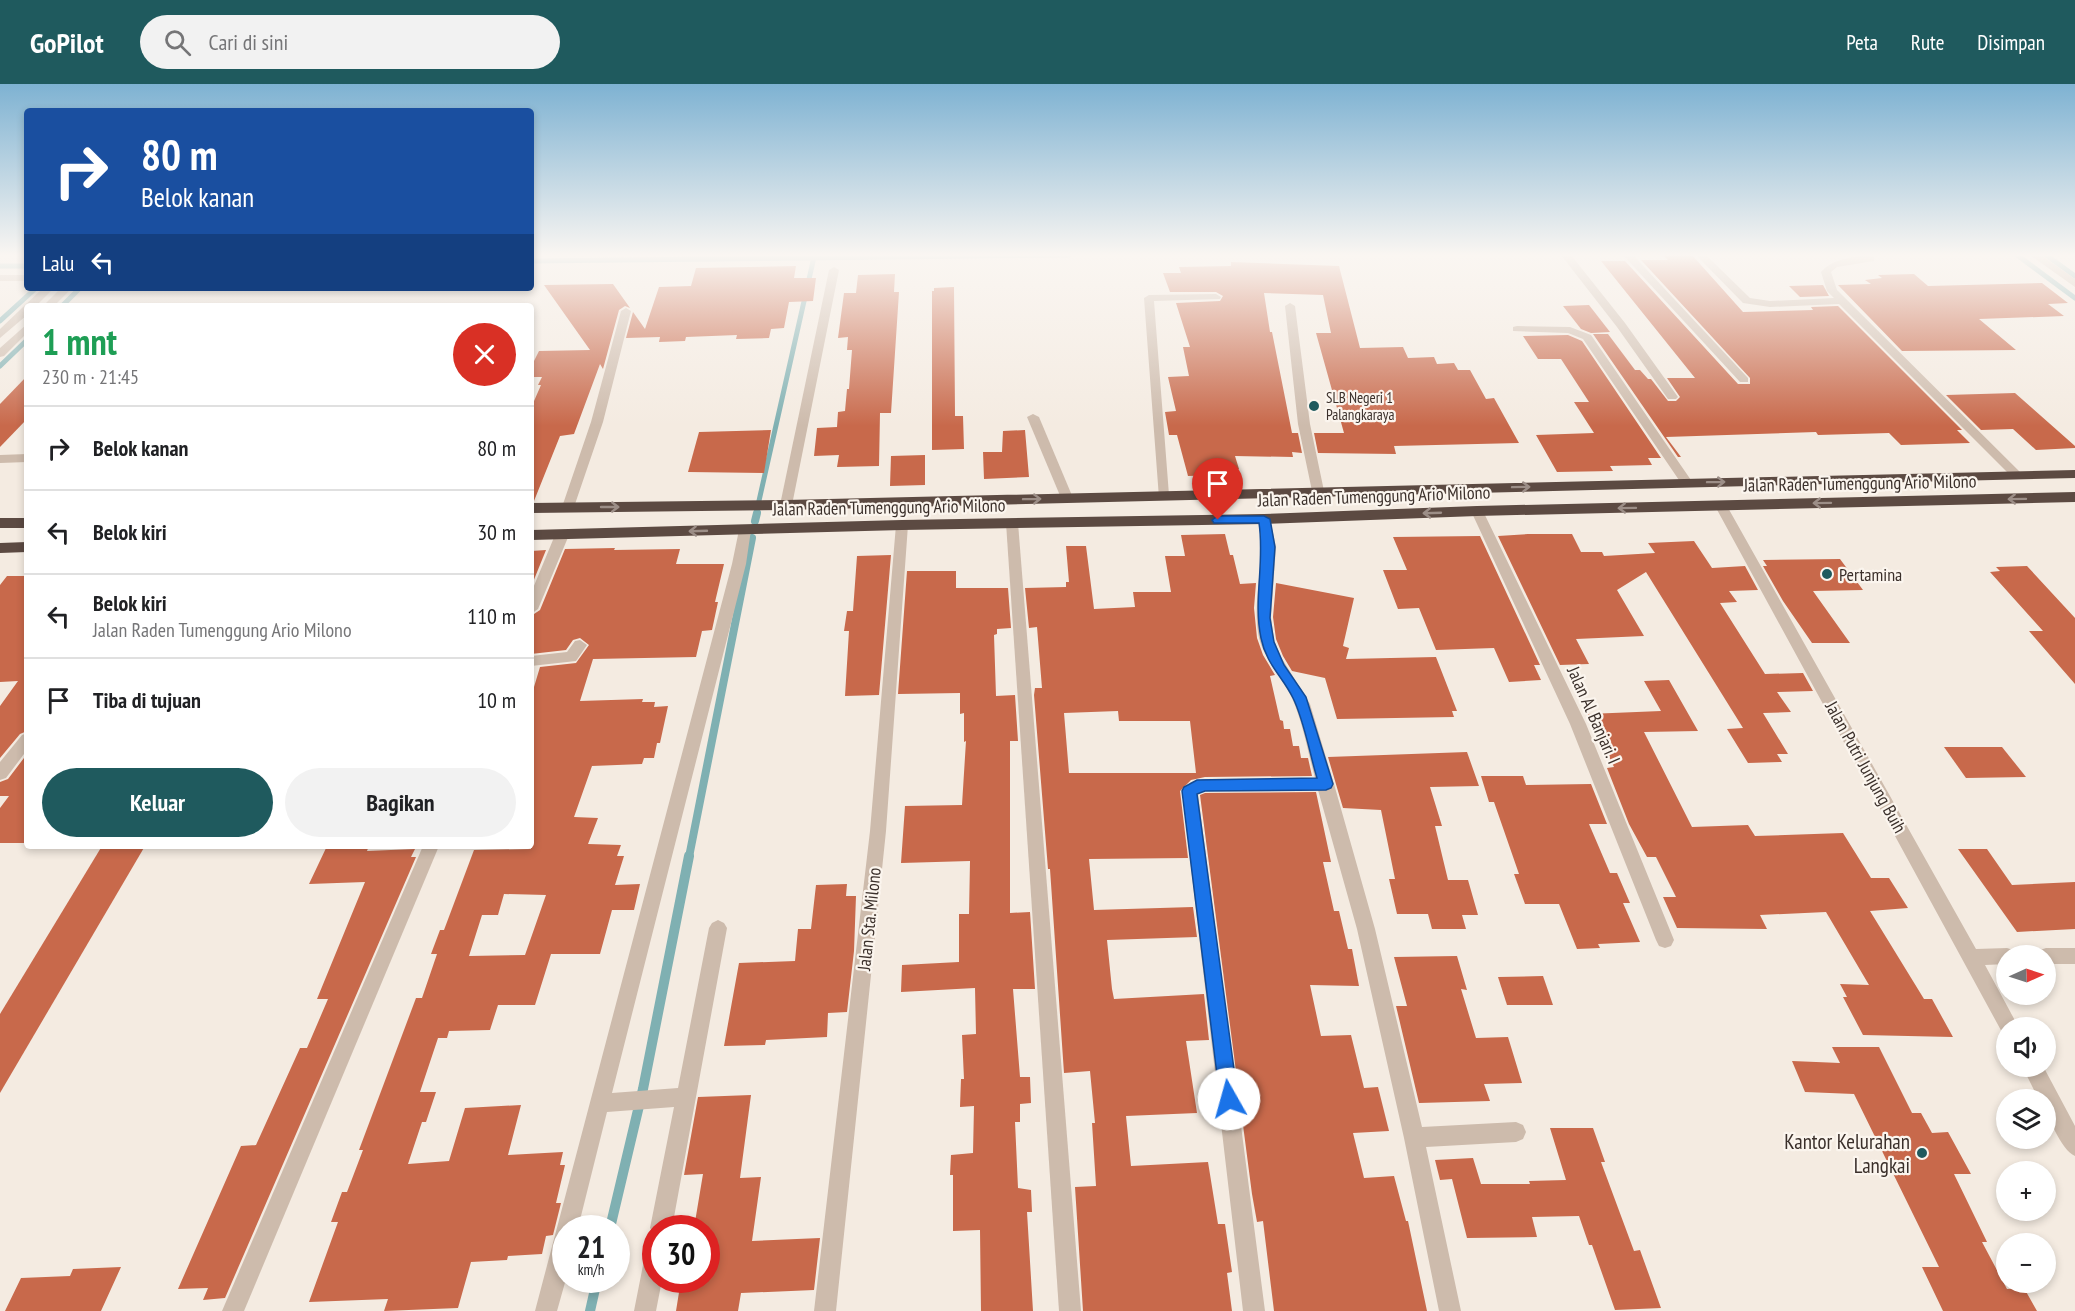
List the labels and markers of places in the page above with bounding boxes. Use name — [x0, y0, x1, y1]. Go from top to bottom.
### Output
place label: SLB Negeri 1 Palangkaraya — [1326, 388, 1395, 424]
marker: SLB Negeri 1 Palangkaraya — [1307, 399, 1321, 413]
pin — [1192, 458, 1243, 520]
place label: Pertamina — [1839, 563, 1902, 586]
marker: Pertamina — [1820, 567, 1834, 581]
place label: Kantor Kelurahan Langkai — [1784, 1128, 1910, 1179]
marker: Kantor Kelurahan Langkai — [1915, 1146, 1929, 1160]

